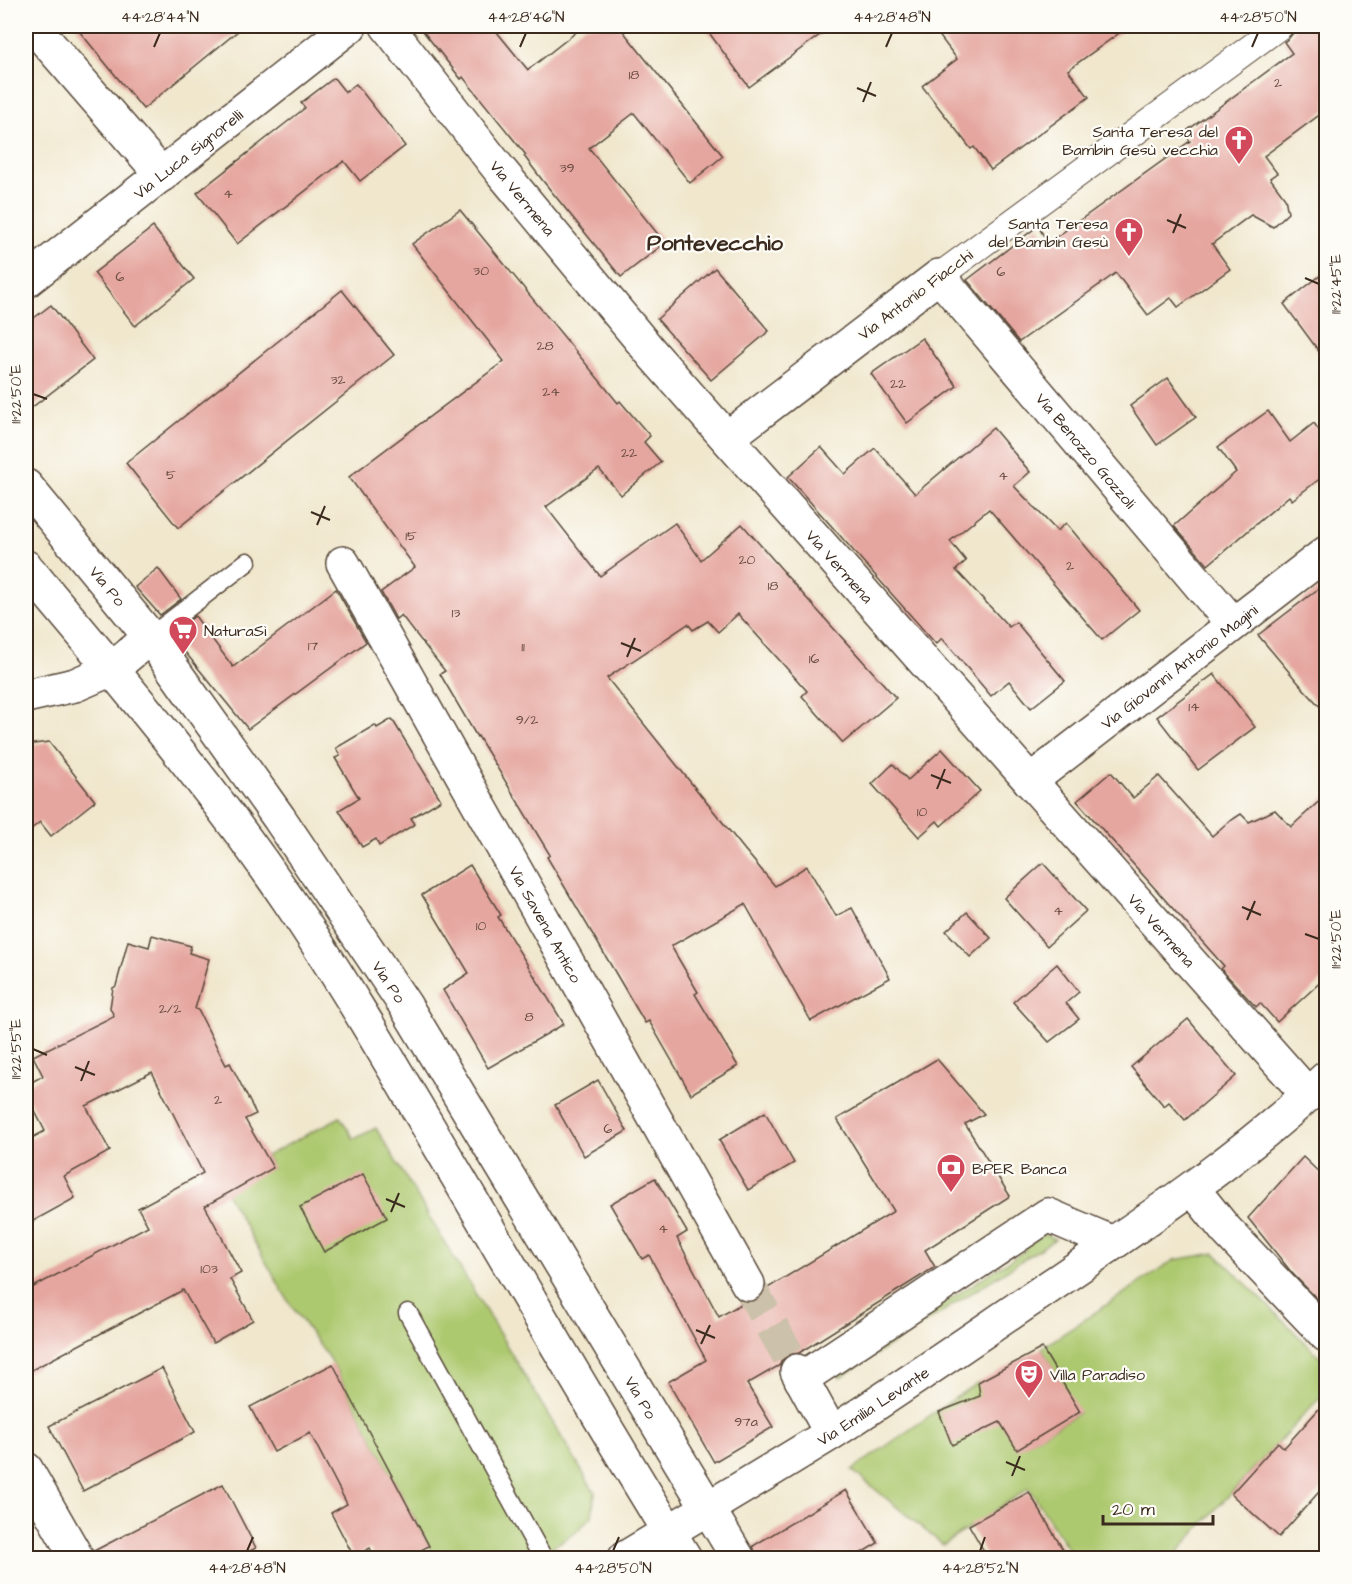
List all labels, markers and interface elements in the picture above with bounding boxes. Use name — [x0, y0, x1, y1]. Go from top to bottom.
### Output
text: 44°28'44"N — [121, 7, 199, 28]
text: 44°28'46"N — [487, 7, 565, 28]
text: 44°28'48"N — [853, 7, 931, 28]
text: 44°28'50"N — [1219, 7, 1297, 28]
house number: 18 — [629, 65, 639, 85]
house number: 2 — [1274, 73, 1282, 93]
street label: Via Luca Signorelli — [129, 104, 248, 204]
place label: Santa Teresa del Bambin Gesù vecchia — [1062, 121, 1218, 161]
church icon: Santa Teresa del Bambin Gesù vecchia — [1223, 124, 1255, 166]
street label: Via Vermena — [484, 156, 560, 241]
house number: 39 — [559, 158, 575, 178]
house number: 4 — [223, 184, 233, 204]
place label: Santa Teresa del Bambin Gesù — [989, 213, 1108, 253]
church icon: Santa Teresa del Bambin Gesù — [1113, 216, 1145, 258]
district label: Pontevecchio — [647, 228, 784, 259]
street label: Via Antonio Fiacchi — [854, 244, 978, 345]
text: 11°22'45"E — [1326, 254, 1347, 314]
house number: 30 — [473, 261, 489, 281]
house number: 6 — [997, 262, 1006, 282]
house number: 6 — [116, 267, 125, 287]
house number: 28 — [536, 336, 554, 356]
text: 11°22'50"E — [6, 364, 27, 424]
house number: 32 — [330, 370, 346, 390]
house number: 22 — [890, 374, 906, 394]
house number: 24 — [542, 382, 560, 402]
street label: Via Benozzo Gozzoli — [1030, 388, 1141, 514]
house number: 22 — [621, 443, 637, 463]
house number: 5 — [166, 465, 176, 485]
house number: 4 — [998, 466, 1008, 486]
street label: Via Vermena — [800, 525, 878, 608]
house number: 15 — [405, 526, 417, 546]
house number: 20 — [739, 550, 756, 570]
house number: 2 — [1066, 556, 1074, 576]
street label: Via Po — [84, 561, 130, 611]
house number: 18 — [768, 576, 778, 596]
street label: Via Giovanni Antonio Magini — [1096, 599, 1263, 735]
house number: 13 — [452, 603, 460, 623]
supermarket icon: NaturaSì — [167, 614, 199, 656]
place label: NaturaSì — [204, 620, 267, 642]
house number: 17 — [308, 636, 319, 656]
house number: 11 — [521, 637, 525, 657]
house number: 16 — [809, 649, 820, 669]
house number: 14 — [1188, 697, 1200, 717]
house number: 9/2 — [516, 710, 538, 730]
house number: 10 — [917, 802, 927, 822]
street label: Via Savena Antico — [503, 862, 587, 987]
street label: Via Vermena — [1123, 889, 1200, 972]
house number: 4 — [1053, 901, 1063, 921]
text: 11°22'50"E — [1326, 909, 1347, 969]
house number: 10 — [476, 916, 486, 936]
street label: Via Po — [366, 957, 410, 1008]
house number: 2/2 — [159, 999, 181, 1019]
house number: 8 — [524, 1007, 534, 1027]
text: 11°22'55"E — [6, 1019, 27, 1079]
house number: 2 — [214, 1090, 222, 1110]
house number: 6 — [604, 1119, 613, 1139]
bank icon: BPER Banca — [935, 1152, 967, 1194]
place label: BPER Banca — [972, 1158, 1067, 1180]
house number: 4 — [658, 1219, 668, 1239]
house number: 103 — [200, 1259, 218, 1279]
theatre icon: Villa Paradiso — [1013, 1358, 1045, 1400]
street label: Via Emilia Levante — [813, 1361, 934, 1451]
place label: Villa Paradiso — [1050, 1364, 1145, 1386]
street label: Via Po — [619, 1372, 662, 1423]
house number: 97a — [734, 1412, 758, 1432]
scale bar — [1103, 1488, 1212, 1526]
text: 20 m — [1112, 1497, 1155, 1522]
text: 44°28'48"N — [208, 1558, 286, 1579]
text: 44°28'50"N — [574, 1558, 652, 1579]
text: 44°28'52"N — [942, 1558, 1018, 1579]

